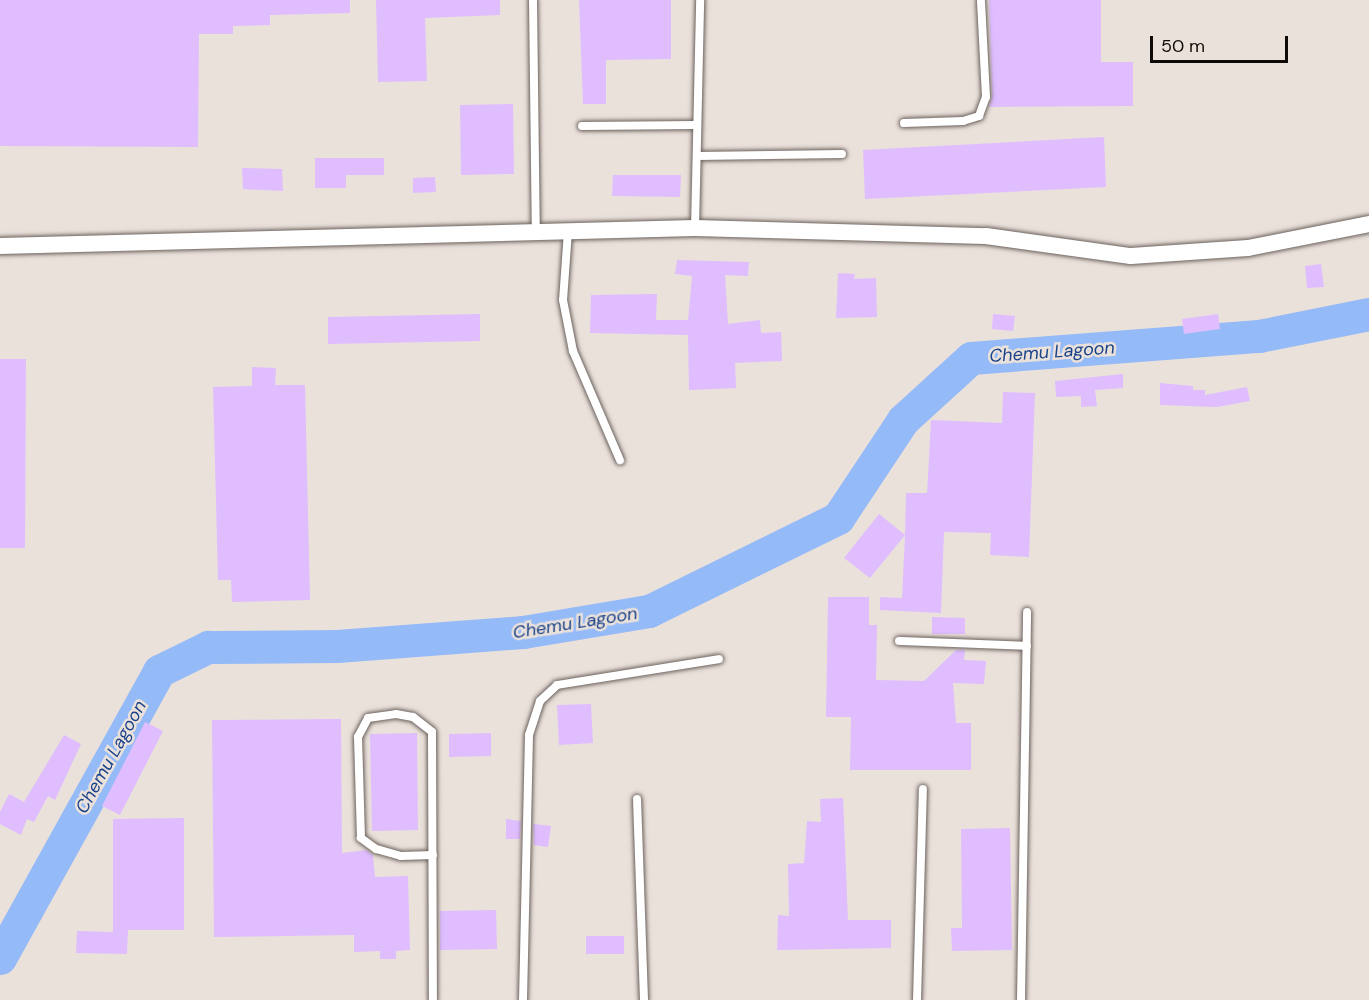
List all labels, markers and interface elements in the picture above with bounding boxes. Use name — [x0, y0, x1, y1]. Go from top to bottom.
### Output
scale bar — [1153, 24, 1291, 62]
text: 50 m — [1161, 34, 1205, 58]
water label: Chemu Lagoon — [989, 337, 1115, 367]
water label: Chemu Lagoon — [511, 602, 639, 644]
water label: Chemu Lagoon — [71, 697, 151, 817]

